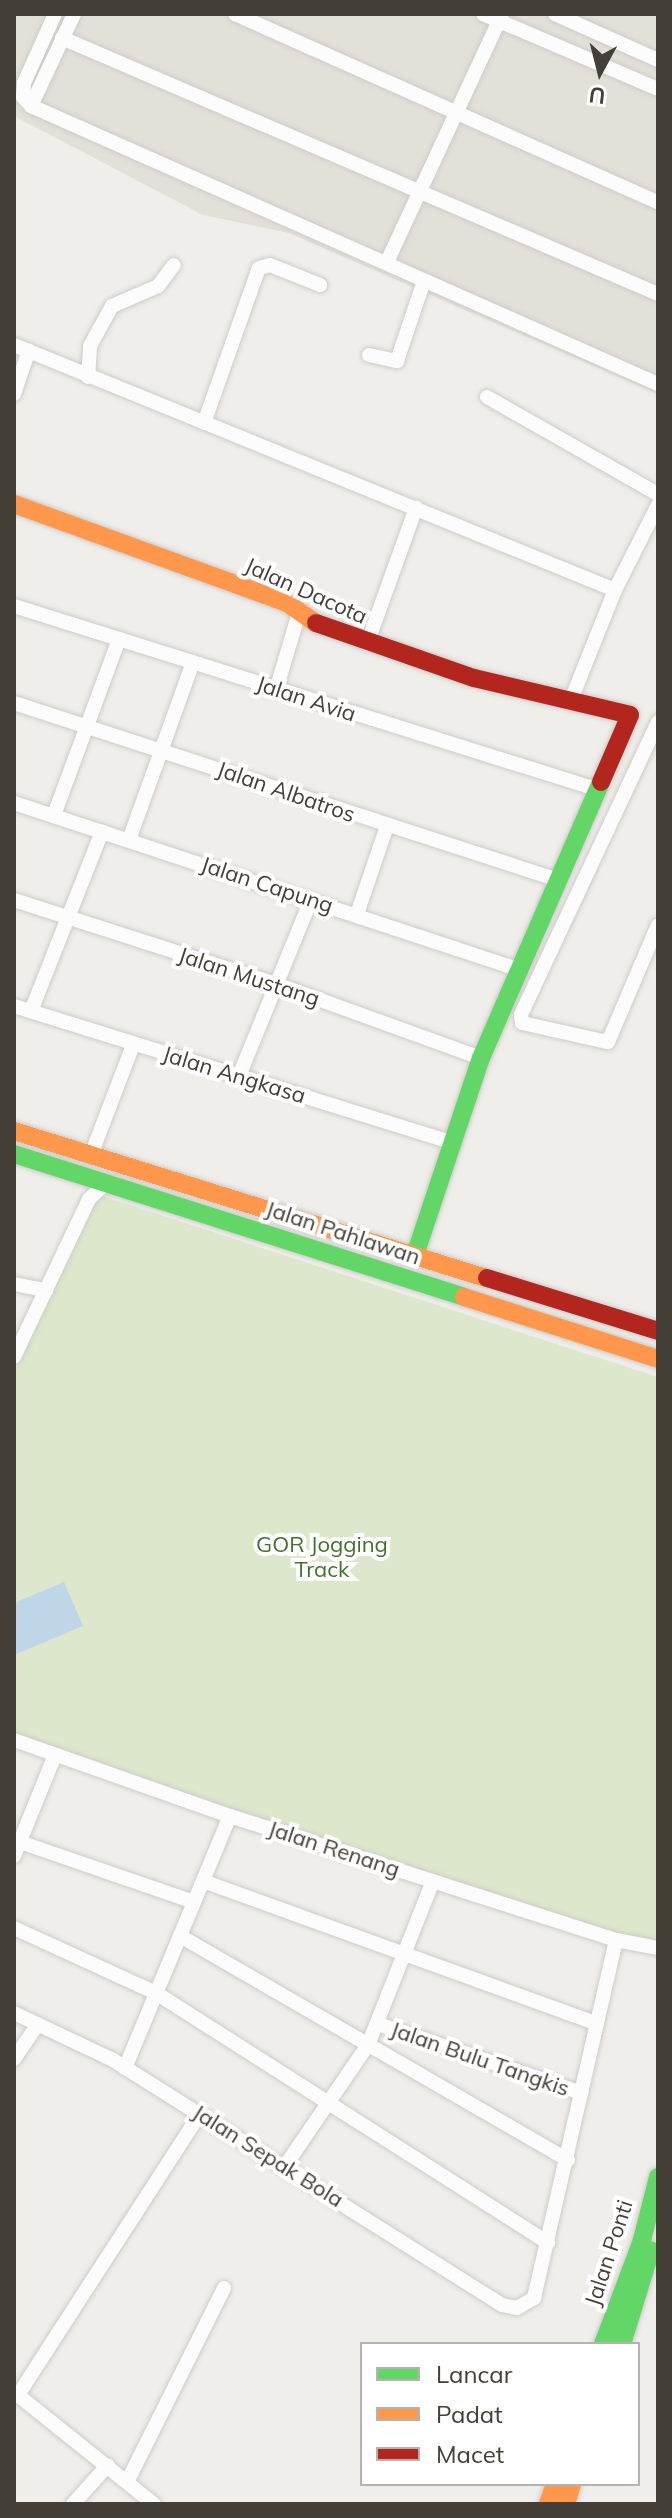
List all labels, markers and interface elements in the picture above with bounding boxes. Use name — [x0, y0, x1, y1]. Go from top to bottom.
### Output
north arrow — [560, 32, 640, 112]
text: U — [587, 81, 607, 111]
street label: Jalan Dacota — [241, 552, 371, 630]
street label: Jalan Avia — [253, 670, 359, 728]
street label: Jalan Albatros — [213, 756, 359, 828]
street label: Jalan Capung — [198, 851, 336, 919]
street label: Jalan Mustang — [175, 942, 323, 1012]
street label: Jalan Angkasa — [159, 1041, 309, 1109]
street label: Jalan Pahlawan — [262, 1196, 424, 1270]
park label: GOR Jogging Track — [256, 1531, 388, 1582]
street label: Jalan Renang — [265, 1815, 403, 1883]
street label: Jalan Bulu Tangkis — [387, 2016, 573, 2102]
street label: Jalan Sepak Bola — [188, 2099, 348, 2213]
street label: Jalan Ponti — [579, 2197, 639, 2309]
legend — [360, 2342, 640, 2486]
text: Lancar — [436, 2359, 512, 2389]
text: Padat — [436, 2399, 503, 2429]
text: Macet — [436, 2439, 504, 2469]

